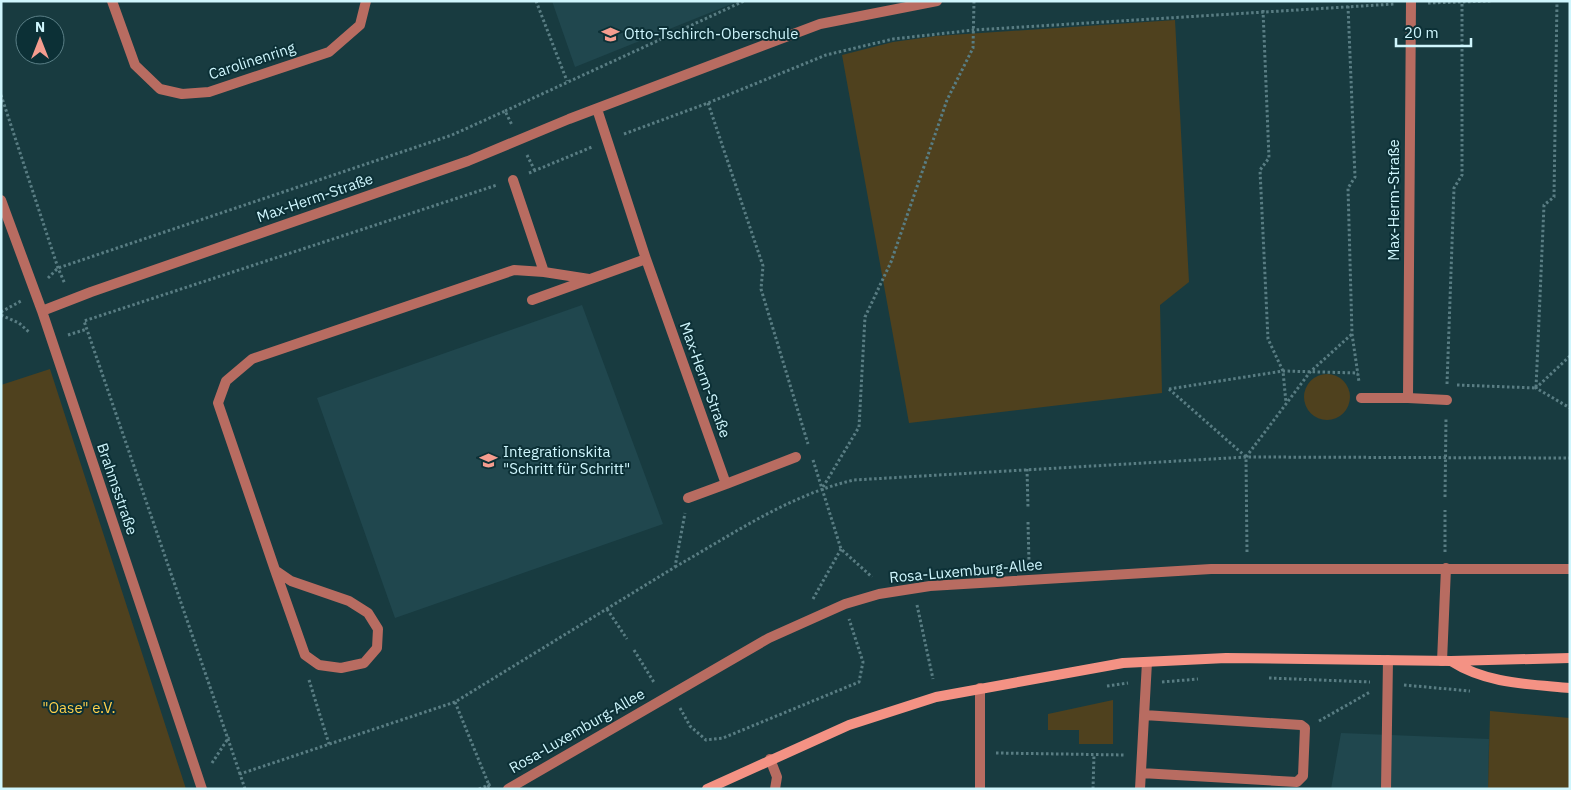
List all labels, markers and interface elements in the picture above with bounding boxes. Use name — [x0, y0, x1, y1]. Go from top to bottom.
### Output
north arrow — [15, 15, 65, 65]
scale bar — [1396, 15, 1471, 47]
text: N — [35, 18, 45, 36]
text: 20 m — [1404, 23, 1439, 42]
school or university icon: Otto-Tschirch-Oberschule — [600, 24, 620, 44]
place label: Otto-Tschirch-Oberschule — [624, 24, 798, 43]
street label: Carolinenring — [206, 38, 298, 83]
street label: Max-Herm-Straße — [1384, 139, 1403, 261]
street label: Max-Herm-Straße — [254, 169, 375, 226]
street label: Max-Herm-Straße — [676, 319, 735, 440]
street label: Brahmsstraße — [93, 440, 142, 537]
place label: Integrationskita "Schritt für Schritt" — [503, 442, 630, 478]
school or university icon: Integrationskita "Schritt für Schritt" — [479, 451, 499, 471]
street label: Rosa-Luxemburg-Allee — [889, 554, 1043, 587]
street label: Rosa-Luxemburg-Allee — [505, 684, 648, 777]
park label: "Oase" e.V. — [42, 698, 116, 717]

